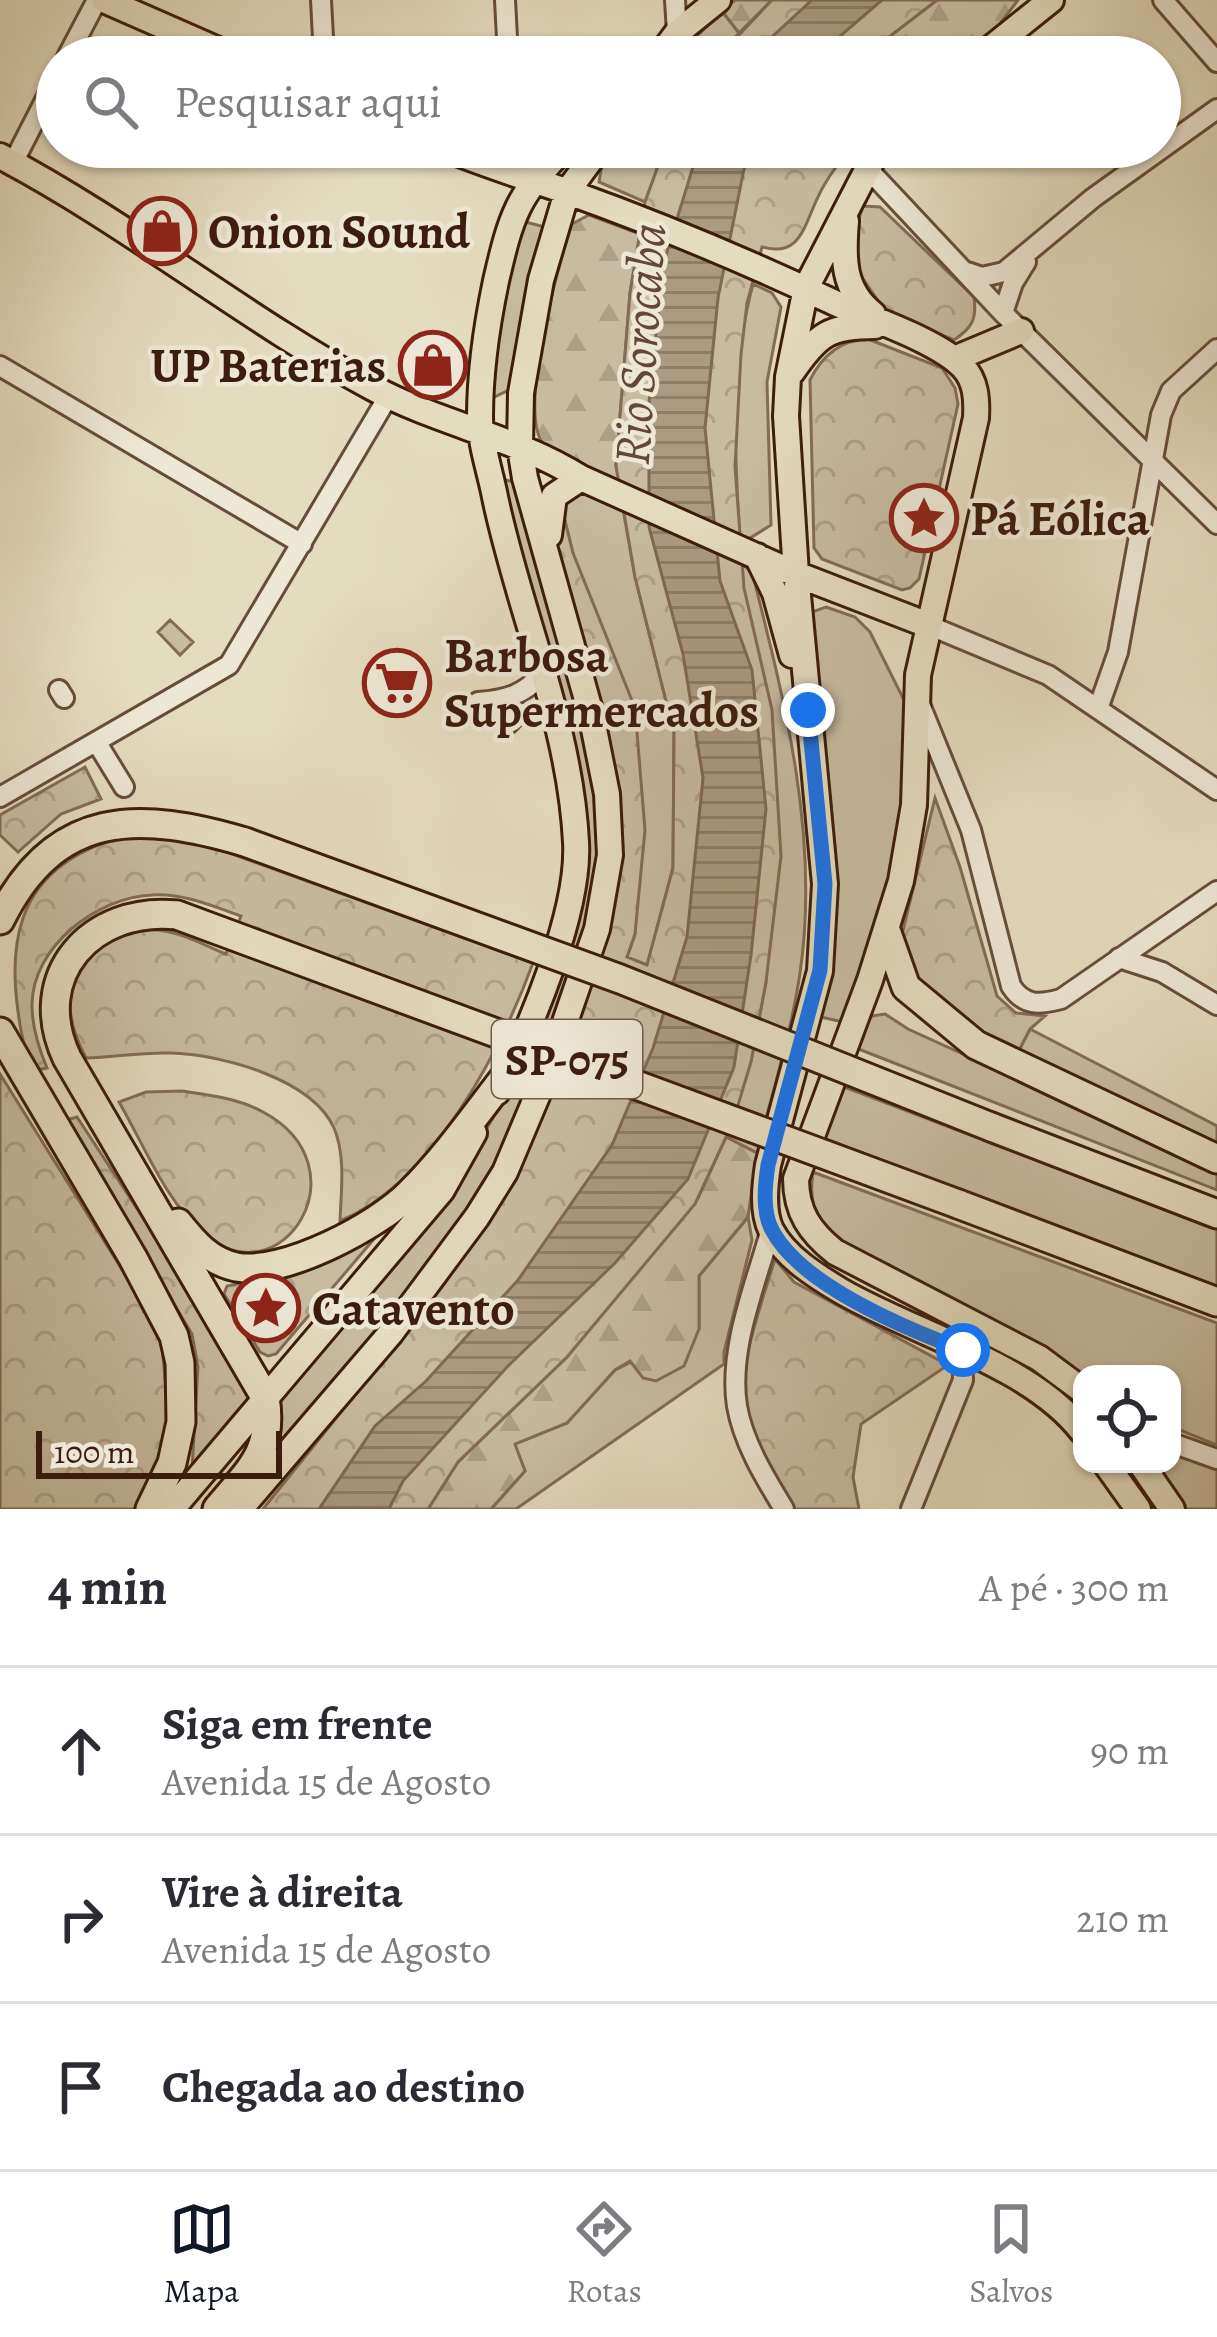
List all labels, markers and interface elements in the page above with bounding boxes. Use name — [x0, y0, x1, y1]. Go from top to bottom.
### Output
search box — [36, 36, 1181, 168]
icon: search — [78, 69, 144, 135]
text: Pesquisar aqui — [174, 71, 442, 133]
shop icon: Onion Sound — [127, 196, 197, 266]
place label: Onion Sound — [208, 199, 470, 265]
water label: Rio Sorocaba — [597, 221, 683, 467]
shop icon: UP Baterias — [398, 330, 468, 400]
place label: UP Baterias — [151, 333, 386, 399]
place icon: Pá Eólica — [889, 483, 959, 553]
place label: Pá Eólica — [970, 486, 1150, 552]
place label: Barbosa Supermercados — [444, 623, 759, 744]
supermarket icon: Barbosa Supermercados — [362, 648, 432, 718]
route end — [781, 683, 835, 737]
road number: SP-075 — [492, 1020, 642, 1098]
place icon: Catavento — [231, 1273, 301, 1343]
place label: Catavento — [312, 1276, 515, 1342]
route start — [936, 1323, 990, 1377]
map controls — [1073, 1365, 1181, 1473]
button: locate — [1073, 1365, 1181, 1473]
scale bar — [36, 1425, 282, 1478]
text: 100 m — [54, 1429, 134, 1474]
text: 4 min — [48, 1552, 167, 1622]
text: A pé · 300 m — [979, 1561, 1169, 1614]
text: Siga em frente — [162, 1693, 432, 1755]
icon: ahead — [48, 1718, 114, 1784]
text: 90 m — [1090, 1724, 1169, 1777]
text: Avenida 15 de Agosto — [162, 1755, 491, 1808]
text: Vire à direita — [162, 1861, 403, 1923]
icon: right — [48, 1886, 114, 1952]
text: 210 m — [1076, 1892, 1169, 1945]
text: Avenida 15 de Agosto — [162, 1923, 491, 1976]
icon: arrive — [48, 2054, 114, 2120]
text: Chegada ao destino — [162, 2056, 525, 2118]
tab: Mapa — [164, 2196, 239, 2313]
tab: Rotas — [567, 2196, 642, 2313]
tab: Salvos — [969, 2196, 1053, 2313]

